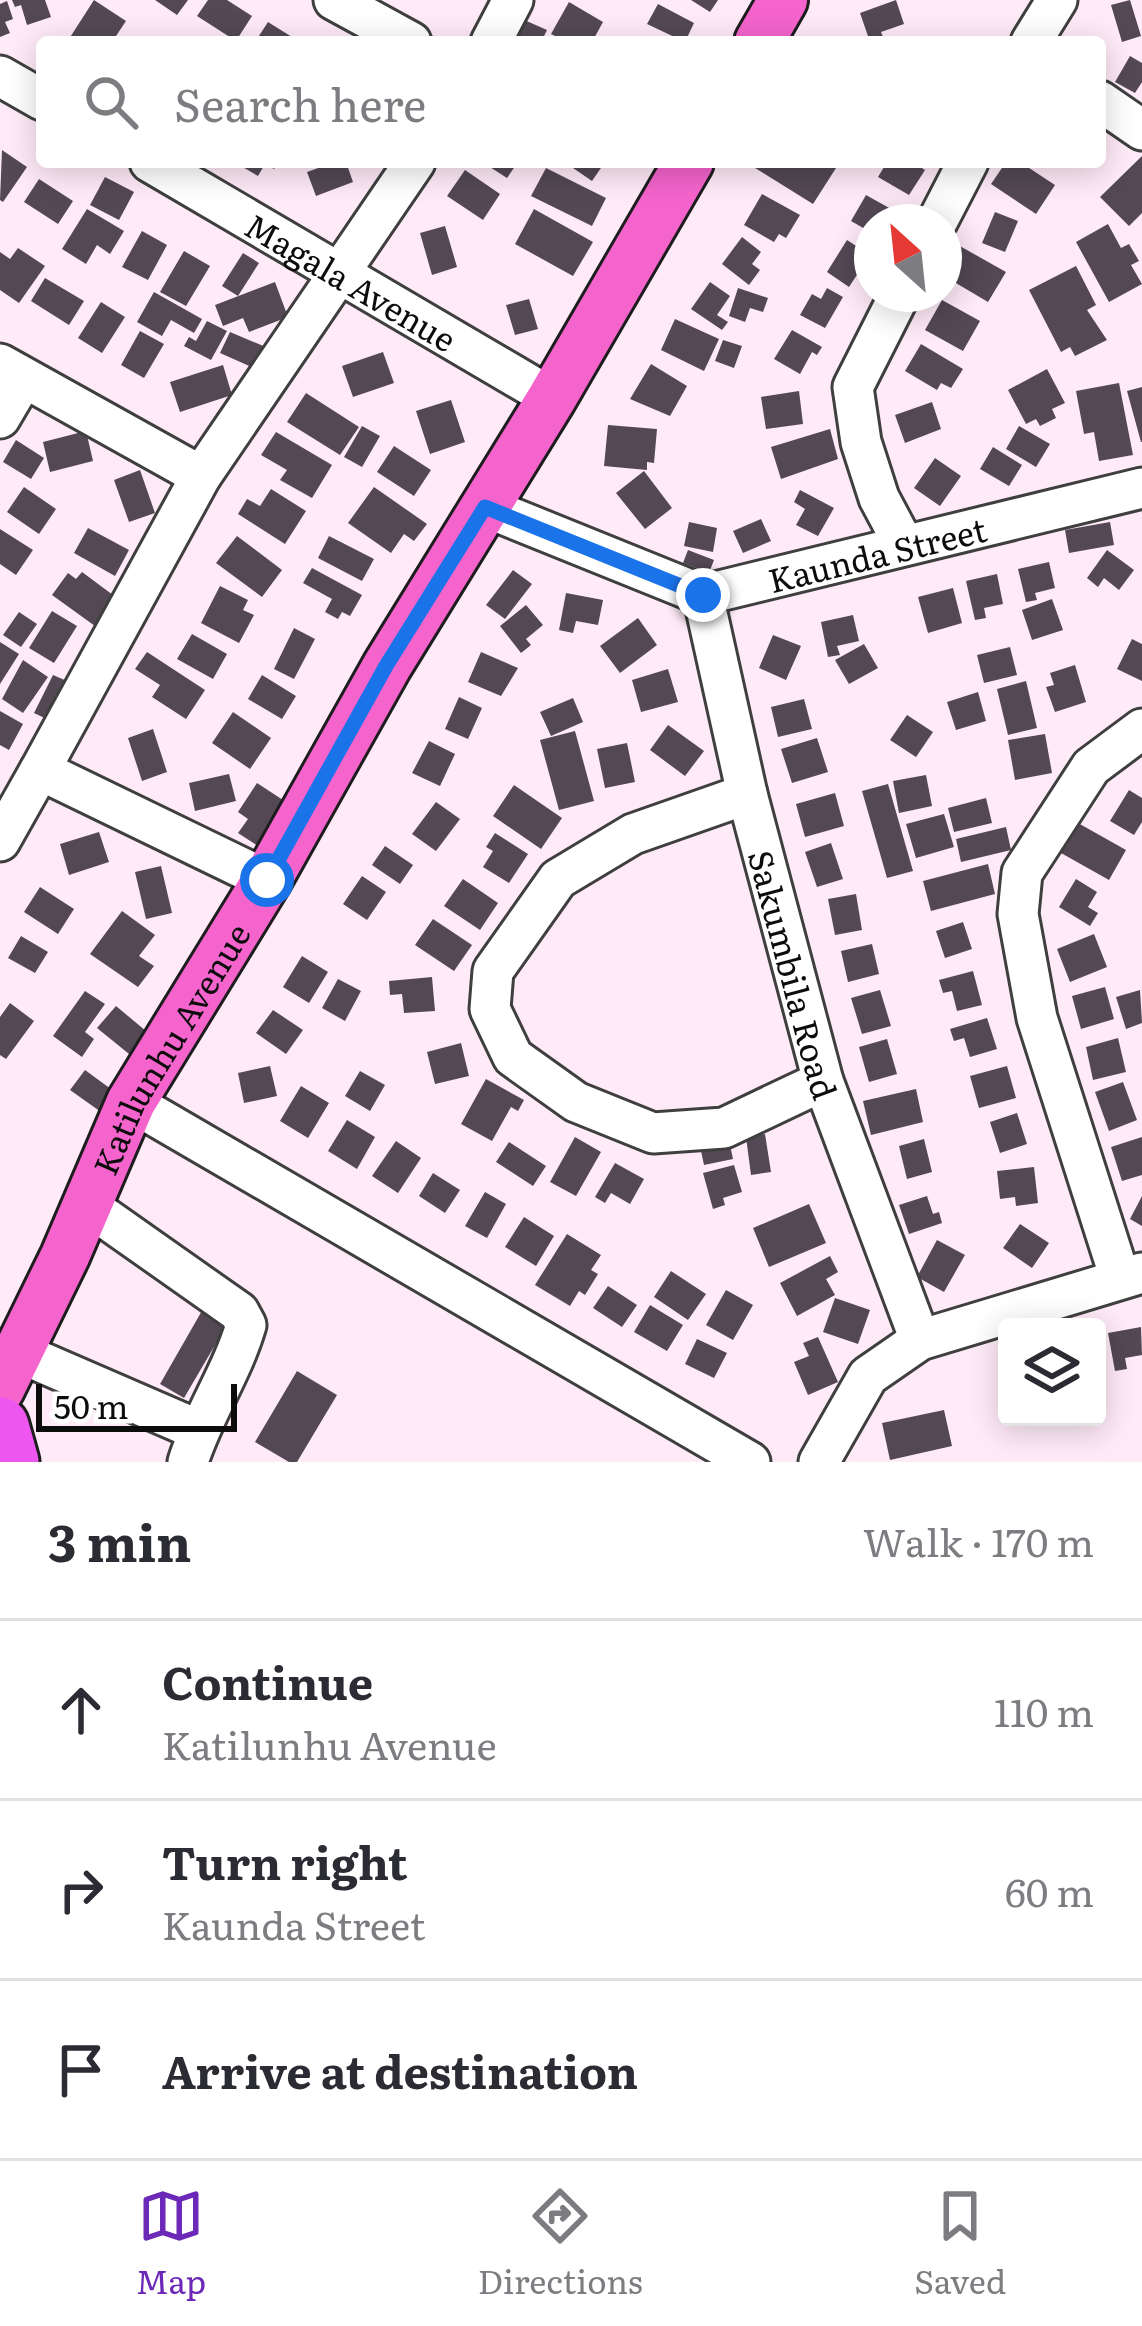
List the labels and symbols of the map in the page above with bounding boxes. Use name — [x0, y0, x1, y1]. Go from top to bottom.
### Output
street label: Magala Avenue — [237, 199, 467, 362]
north arrow — [854, 204, 962, 312]
street label: Kaunda Street — [763, 502, 992, 603]
route end — [676, 568, 730, 622]
street label: Sakumbila Road — [738, 844, 852, 1106]
route start — [240, 853, 294, 907]
street label: Katilunhu Avenue — [78, 913, 260, 1182]
scale bar — [36, 1378, 237, 1431]

